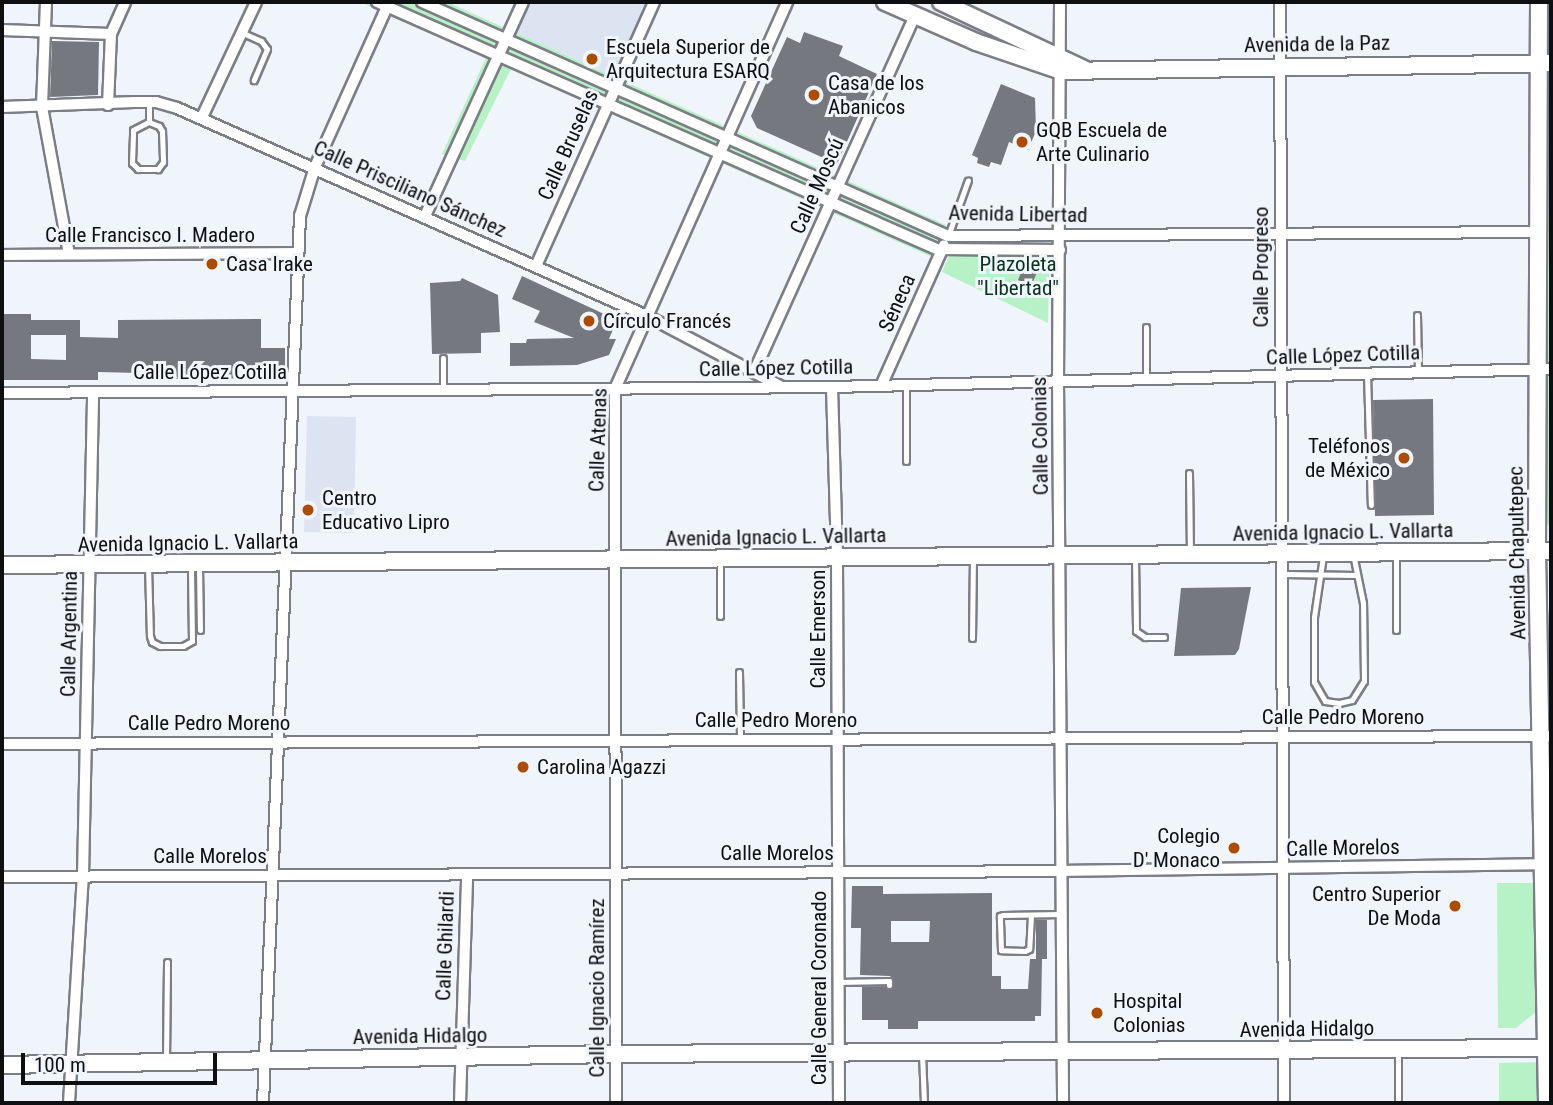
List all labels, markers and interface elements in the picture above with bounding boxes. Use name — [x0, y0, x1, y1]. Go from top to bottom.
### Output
street label: Avenida de la Paz — [1244, 30, 1390, 58]
place label: Escuela Superior de Arquitectura ESARQ — [606, 34, 770, 84]
marker: Escuela Superior de Arquitectura ESARQ — [584, 51, 600, 67]
place label: Casa de los Abanicos — [828, 70, 924, 120]
street label: Calle Bruselas — [532, 86, 604, 204]
marker: Casa de los Abanicos — [806, 87, 822, 103]
place label: GQB Escuela de Arte Culinario — [1036, 117, 1167, 167]
street label: Calle Moscú — [785, 134, 849, 238]
marker: GQB Escuela de Arte Culinario — [1014, 134, 1030, 150]
street label: Calle Prisciliano Sánchez — [310, 135, 510, 243]
street label: Avenida Libertad — [948, 200, 1088, 228]
street label: Calle Progreso — [1248, 206, 1274, 328]
street label: Calle Francisco I. Madero — [45, 222, 255, 248]
place label: Casa Irake — [226, 251, 313, 277]
park label: Plazoleta "Libertad" — [977, 251, 1059, 301]
marker: Casa Irake — [204, 256, 220, 272]
street label: Séneca — [873, 270, 921, 336]
place label: Círculo Francés — [603, 308, 731, 334]
marker: Círculo Francés — [581, 313, 597, 329]
street label: Calle López Cotilla — [1266, 340, 1420, 370]
street label: Calle López Cotilla — [699, 354, 853, 382]
street label: Calle López Cotilla — [133, 359, 287, 385]
street label: Calle Colonias — [1026, 376, 1054, 496]
street label: Calle Atenas — [584, 388, 612, 492]
place label: Teléfonos de México — [1305, 433, 1390, 483]
marker: Teléfonos de México — [1396, 450, 1412, 466]
street label: Avenida Chapultepec — [1503, 466, 1531, 640]
place label: Centro Educativo Lipro — [322, 485, 450, 535]
marker: Centro Educativo Lipro — [300, 502, 316, 518]
street label: Avenida Ignacio L. Vallarta — [1232, 517, 1454, 547]
street label: Avenida Ignacio L. Vallarta — [665, 522, 887, 552]
street label: Avenida Ignacio L. Vallarta — [77, 528, 299, 558]
street label: Calle Emerson — [805, 569, 831, 689]
street label: Calle Argentina — [55, 571, 83, 697]
street label: Calle Pedro Moreno — [1262, 704, 1424, 730]
street label: Calle Pedro Moreno — [695, 707, 857, 733]
street label: Calle Pedro Moreno — [128, 710, 290, 736]
place label: Carolina Agazzi — [537, 754, 666, 780]
marker: Carolina Agazzi — [515, 759, 531, 775]
place label: Colegio D' Monaco — [1133, 823, 1220, 873]
street label: Calle Morelos — [1286, 834, 1400, 862]
street label: Calle Morelos — [720, 840, 834, 866]
marker: Colegio D' Monaco — [1226, 840, 1242, 856]
street label: Calle Morelos — [153, 843, 267, 869]
place label: Centro Superior De Moda — [1312, 881, 1441, 931]
street label: Calle Ghilardi — [430, 891, 460, 1001]
street label: Calle General Coronado — [806, 891, 832, 1085]
street label: Calle Ignacio Ramírez — [584, 898, 610, 1078]
marker: Centro Superior De Moda — [1447, 898, 1463, 914]
place label: Hospital Colonias — [1113, 988, 1185, 1038]
marker: Hospital Colonias — [1087, 1003, 1107, 1023]
street label: Avenida Hidalgo — [1239, 1015, 1375, 1043]
street label: Avenida Hidalgo — [352, 1022, 488, 1050]
scale bar — [24, 1038, 220, 1082]
text: 100 m — [34, 1053, 86, 1077]

